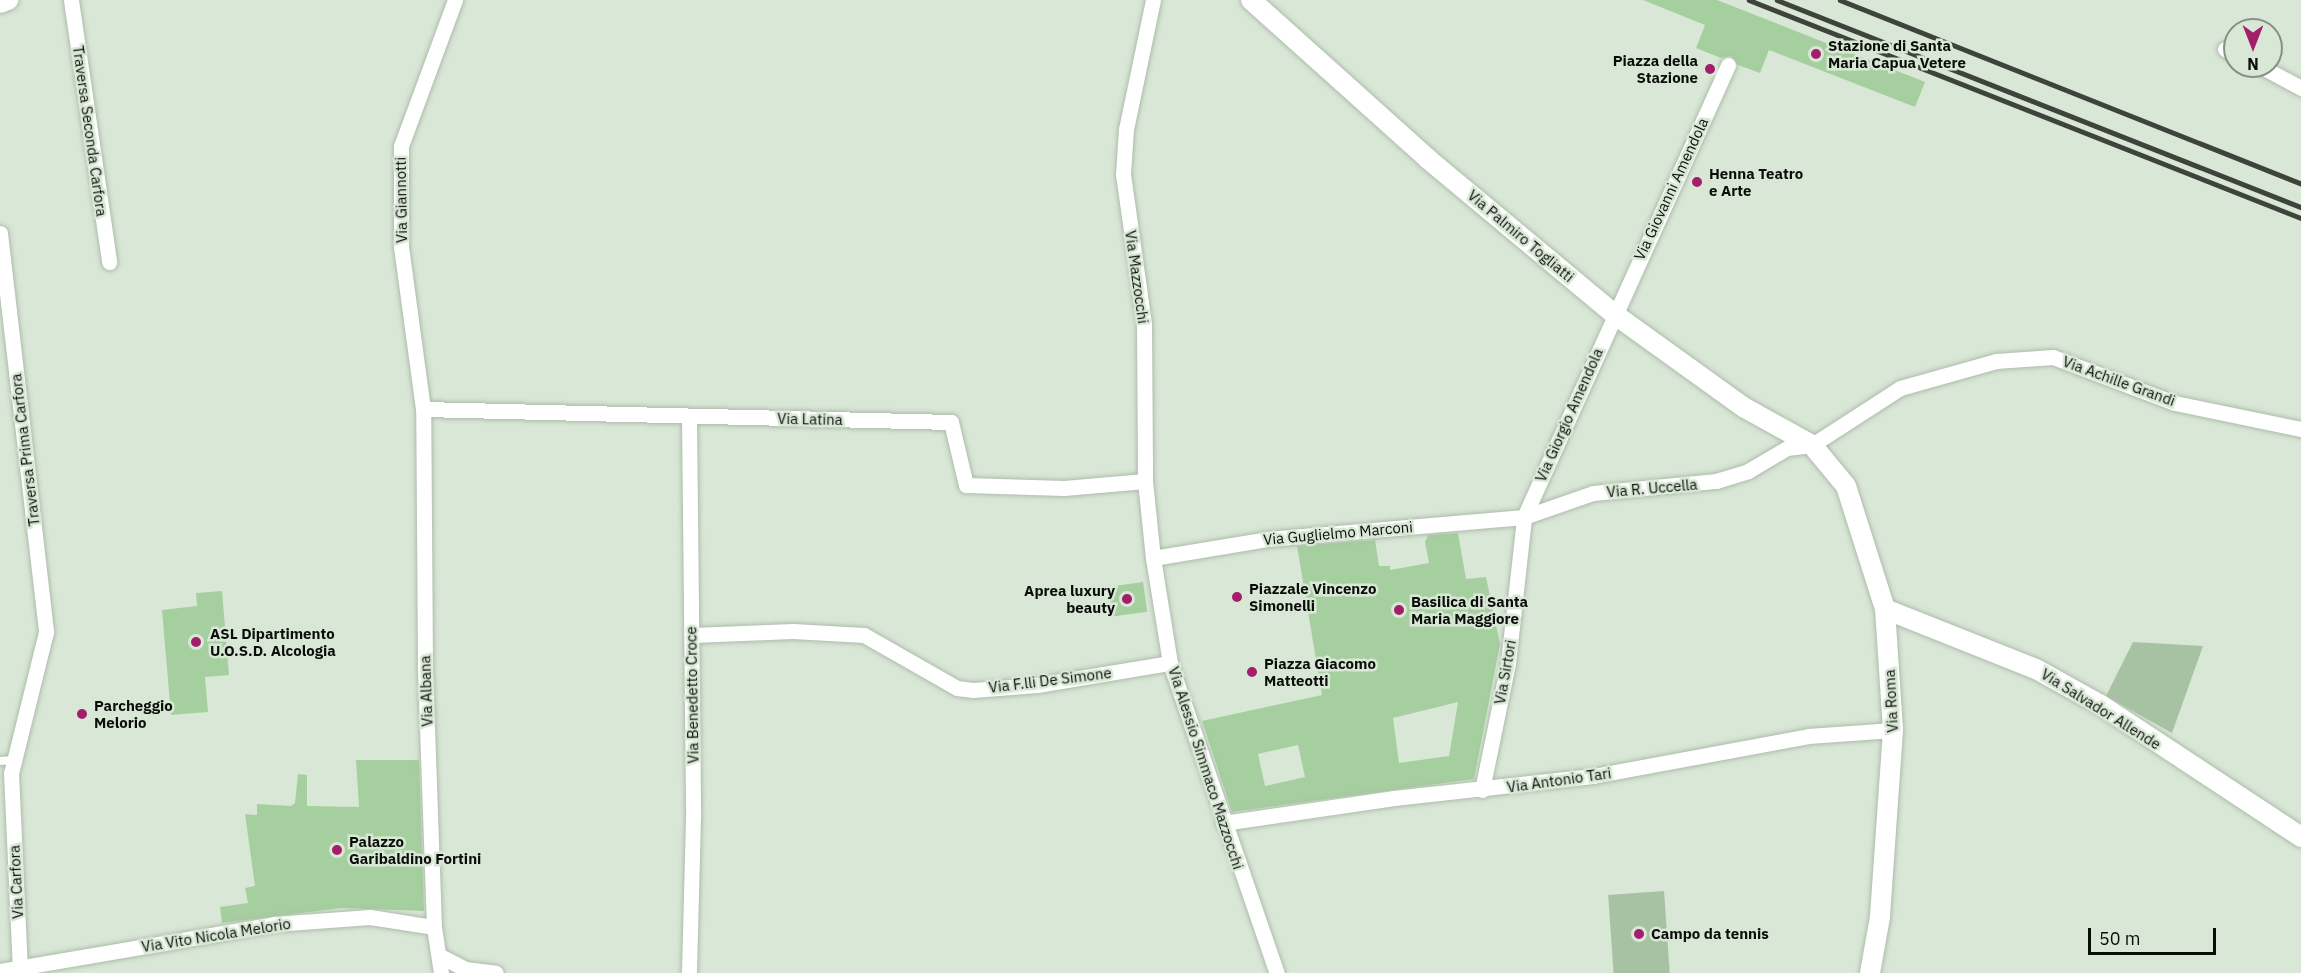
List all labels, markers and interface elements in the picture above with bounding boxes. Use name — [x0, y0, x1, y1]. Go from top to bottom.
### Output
north arrow — [2223, 18, 2283, 78]
place label: Stazione di Santa Maria Capua Vetere — [1828, 36, 1966, 71]
street label: Traversa Seconda Carfora — [69, 44, 111, 218]
marker: Stazione di Santa Maria Capua Vetere — [1809, 47, 1823, 61]
place label: Piazza della Stazione — [1613, 51, 1698, 86]
text: N — [2247, 54, 2259, 74]
marker: Piazza della Stazione — [1703, 62, 1717, 76]
street label: Via Giovanni Amendola — [1630, 115, 1712, 263]
street label: Via Giannotti — [391, 157, 411, 243]
place label: Henna Teatro e Arte — [1709, 164, 1803, 199]
marker: Henna Teatro e Arte — [1690, 175, 1704, 189]
street label: Via Palmiro Togliatti — [1464, 186, 1578, 286]
street label: Via Mazzocchi — [1122, 229, 1152, 325]
street label: Via Giorgio Amendola — [1531, 345, 1607, 485]
street label: Via Achille Grandi — [2060, 352, 2178, 410]
street label: Traversa Prima Carfora — [7, 373, 43, 527]
street label: Via Latina — [777, 409, 843, 429]
street label: Via R. Uccella — [1606, 475, 1698, 501]
street label: Via Guglielmo Marconi — [1262, 517, 1414, 549]
place label: Piazzale Vincenzo Simonelli — [1249, 579, 1376, 614]
place label: Aprea luxury beauty — [1024, 581, 1115, 616]
marker: Piazzale Vincenzo Simonelli — [1230, 590, 1244, 604]
marker: Aprea luxury beauty — [1120, 592, 1134, 606]
place label: Basilica di Santa Maria Maggiore — [1411, 592, 1528, 627]
marker: Basilica di Santa Maria Maggiore — [1392, 603, 1406, 617]
place label: ASL Dipartimento U.O.S.D. Alcologia — [210, 624, 336, 659]
street label: Via Benedetto Croce — [682, 626, 702, 764]
marker: ASL Dipartimento U.O.S.D. Alcologia — [187, 633, 205, 651]
street label: Via Sirtori — [1490, 638, 1520, 706]
place label: Piazza Giacomo Matteotti — [1264, 654, 1376, 689]
street label: Via Albana — [416, 655, 436, 727]
street label: Via F.lli De Simone — [988, 664, 1112, 696]
street label: Via Alessio Simmaco Mazzocchi — [1165, 664, 1247, 872]
marker: Piazza Giacomo Matteotti — [1245, 665, 1259, 679]
street label: Via Salvador Allende — [2038, 665, 2164, 753]
street label: Via Roma — [1880, 669, 1902, 733]
place label: Parcheggio Melorio — [94, 696, 173, 731]
marker: Parcheggio Melorio — [75, 707, 89, 721]
street label: Via Antonio Tari — [1506, 764, 1612, 796]
place label: Palazzo Garibaldino Fortini — [349, 832, 481, 867]
marker: Palazzo Garibaldino Fortini — [330, 843, 344, 857]
street label: Via Carfora — [5, 845, 27, 919]
street label: Via Vito Nicola Melorio — [140, 914, 292, 956]
scale bar — [2091, 916, 2218, 954]
place label: Campo da tennis — [1651, 925, 1769, 943]
marker: Campo da tennis — [1632, 927, 1646, 941]
text: 50 m — [2099, 927, 2141, 950]

